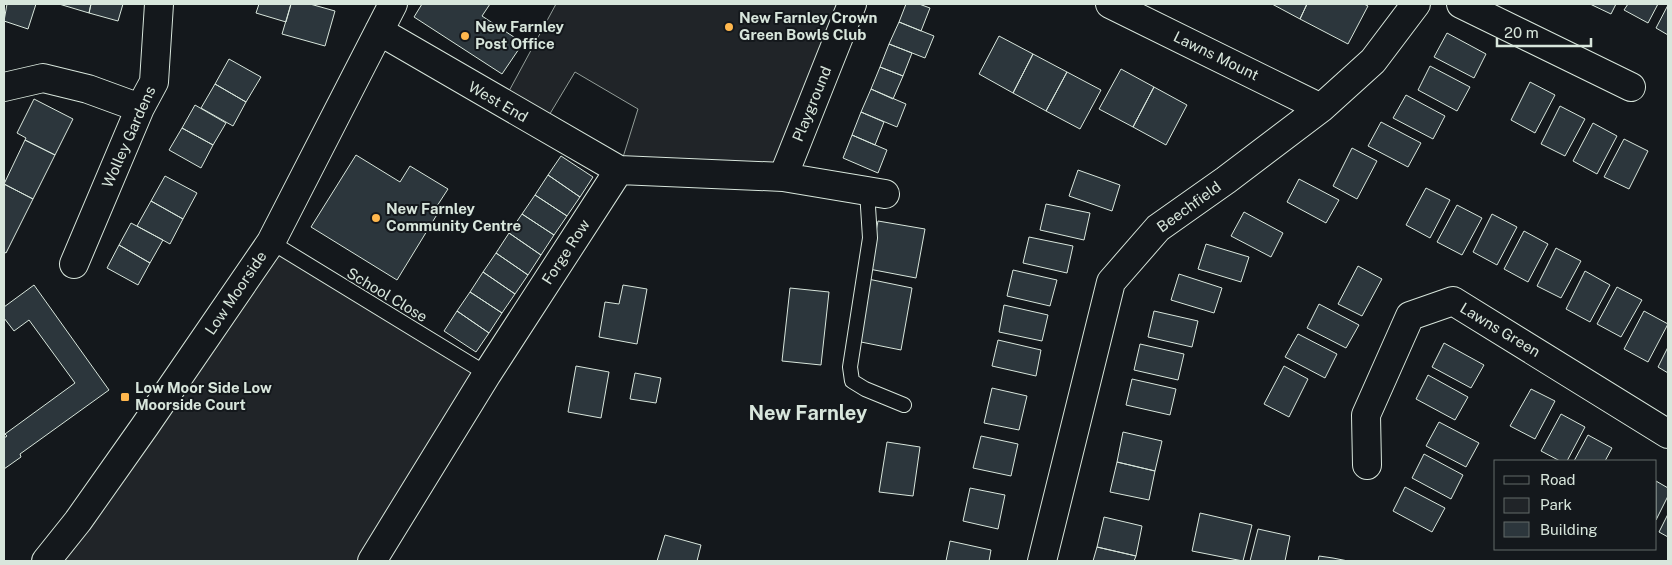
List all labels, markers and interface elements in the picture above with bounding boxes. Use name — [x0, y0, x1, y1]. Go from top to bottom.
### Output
place label: New Farnley Crown Green Bowls Club — [739, 9, 878, 43]
scale bar — [1497, 15, 1591, 47]
place label: New Farnley Post Office — [475, 18, 565, 52]
marker: New Farnley Crown Green Bowls Club — [723, 21, 735, 33]
text: 20 m — [1504, 24, 1539, 41]
street label: Lawns Mount — [1171, 28, 1262, 84]
marker: New Farnley Post Office — [459, 30, 471, 42]
street label: Playground — [789, 64, 834, 144]
street label: West End — [466, 78, 531, 125]
street label: Wolley Gardens — [99, 83, 159, 190]
street label: Beechfield — [1153, 178, 1224, 235]
place label: New Farnley Community Centre — [386, 200, 521, 234]
marker: New Farnley Community Centre — [370, 212, 382, 224]
street label: Forge Row — [538, 216, 593, 287]
street label: Low Moorside — [201, 248, 270, 338]
street label: School Close — [344, 264, 431, 325]
street label: Lawns Green — [1457, 299, 1543, 360]
place label: Low Moor Side Low Moorside Court — [135, 379, 272, 413]
marker: Low Moor Side Low Moorside Court — [119, 391, 131, 403]
district label: New Farnley — [749, 401, 867, 425]
legend — [1494, 460, 1657, 550]
text: Road — [1540, 471, 1576, 488]
text: Park — [1540, 496, 1572, 513]
text: Building — [1540, 521, 1598, 538]

